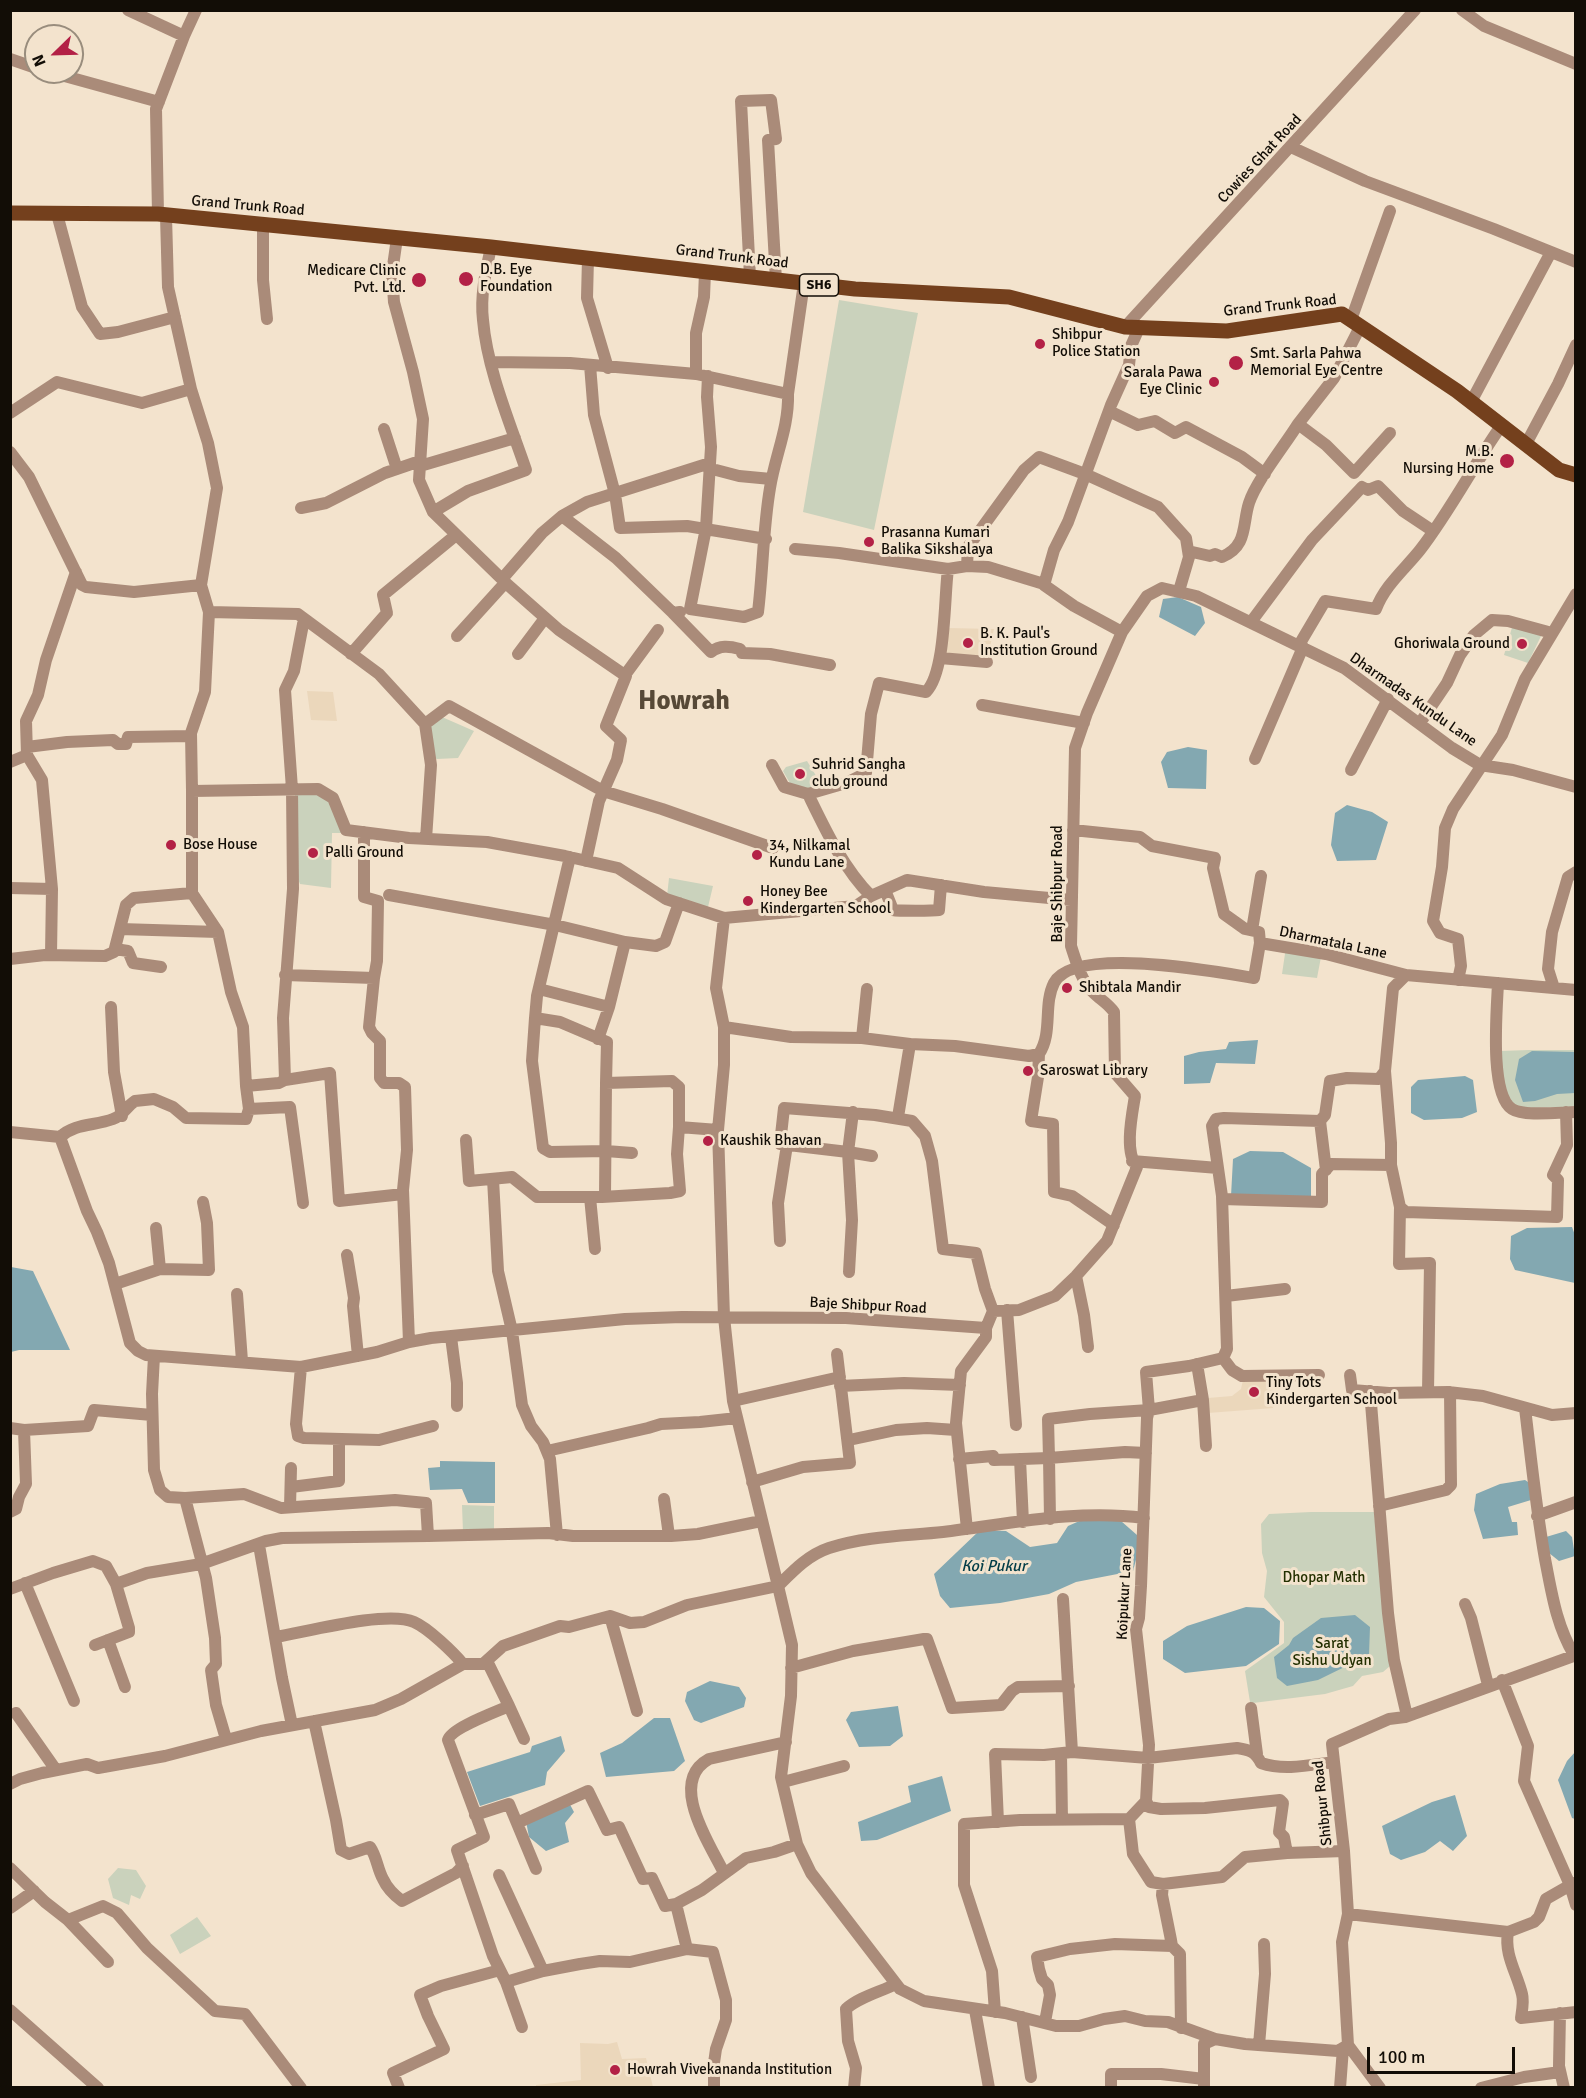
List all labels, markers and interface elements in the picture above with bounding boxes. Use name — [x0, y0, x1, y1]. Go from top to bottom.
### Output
north arrow — [24, 24, 84, 84]
text: N — [28, 51, 51, 69]
street label: Cowies Ghat Road — [1214, 111, 1306, 207]
street label: Grand Trunk Road — [191, 192, 305, 220]
street label: Grand Trunk Road — [675, 241, 789, 273]
place label: D.B. Eye Foundation — [480, 261, 552, 296]
place label: Medicare Clinic Pvt. Ltd. — [307, 262, 406, 297]
marker: D.B. Eye Foundation — [457, 270, 475, 288]
marker: Medicare Clinic Pvt. Ltd. — [410, 271, 428, 289]
road number: SH6 — [800, 274, 838, 296]
street label: Grand Trunk Road — [1223, 291, 1337, 321]
place label: Shibpur Police Station — [1052, 326, 1141, 361]
marker: Shibpur Police Station — [1033, 337, 1047, 351]
place label: Smt. Sarla Pahwa Memorial Eye Centre — [1250, 345, 1383, 380]
marker: Smt. Sarla Pahwa Memorial Eye Centre — [1227, 354, 1245, 372]
place label: Sarala Pawa Eye Clinic — [1124, 364, 1202, 399]
marker: Sarala Pawa Eye Clinic — [1207, 375, 1221, 389]
place label: M.B. Nursing Home — [1403, 443, 1494, 478]
marker: M.B. Nursing Home — [1498, 452, 1516, 470]
place label: Prasanna Kumari Balika Sikshalaya — [881, 524, 993, 559]
marker: Prasanna Kumari Balika Sikshalaya — [862, 535, 876, 549]
place label: B. K. Paul's Institution Ground — [980, 625, 1098, 660]
place label: Ghoriwala Ground — [1394, 635, 1510, 653]
marker: B. K. Paul's Institution Ground — [961, 636, 975, 650]
marker: Ghoriwala Ground — [1515, 637, 1529, 651]
street label: Dharmadas Kundu Lane — [1346, 649, 1480, 751]
district label: Howrah — [638, 686, 730, 718]
place label: Suhrid Sangha club ground — [812, 756, 906, 791]
marker: Suhrid Sangha club ground — [793, 767, 807, 781]
street label: Baje Shibpur Road — [1049, 825, 1067, 943]
place label: Bose House — [183, 836, 257, 854]
place label: 34, Nilkamal Kundu Lane — [769, 837, 850, 872]
marker: Bose House — [164, 838, 178, 852]
place label: Palli Ground — [325, 844, 404, 862]
marker: Palli Ground — [306, 846, 320, 860]
marker: 34, Nilkamal Kundu Lane — [750, 848, 764, 862]
place label: Honey Bee Kindergarten School — [760, 883, 891, 918]
marker: Honey Bee Kindergarten School — [741, 894, 755, 908]
street label: Dharmatala Lane — [1278, 923, 1388, 963]
place label: Shibtala Mandir — [1079, 979, 1181, 997]
marker: Shibtala Mandir — [1060, 981, 1074, 995]
place label: Saroswat Library — [1040, 1062, 1148, 1080]
marker: Saroswat Library — [1021, 1064, 1035, 1078]
place label: Kaushik Bhavan — [720, 1132, 822, 1150]
marker: Kaushik Bhavan — [701, 1134, 715, 1148]
street label: Baje Shibpur Road — [809, 1294, 927, 1318]
place label: Tiny Tots Kindergarten School — [1266, 1374, 1397, 1409]
marker: Tiny Tots Kindergarten School — [1247, 1385, 1261, 1399]
street label: Koipukur Lane — [1114, 1548, 1136, 1640]
water label: Koi Pukur — [961, 1557, 1027, 1577]
park label: Dhopar Math — [1282, 1569, 1366, 1587]
park label: Sarat Sishu Udyan — [1292, 1635, 1372, 1670]
street label: Shibpur Road — [1310, 1760, 1336, 1846]
scale bar — [1370, 2035, 1518, 2073]
text: 100 m — [1378, 2046, 1425, 2068]
place label: Howrah Vivekananda Institution — [627, 2061, 832, 2079]
marker: Howrah Vivekananda Institution — [608, 2063, 622, 2077]

